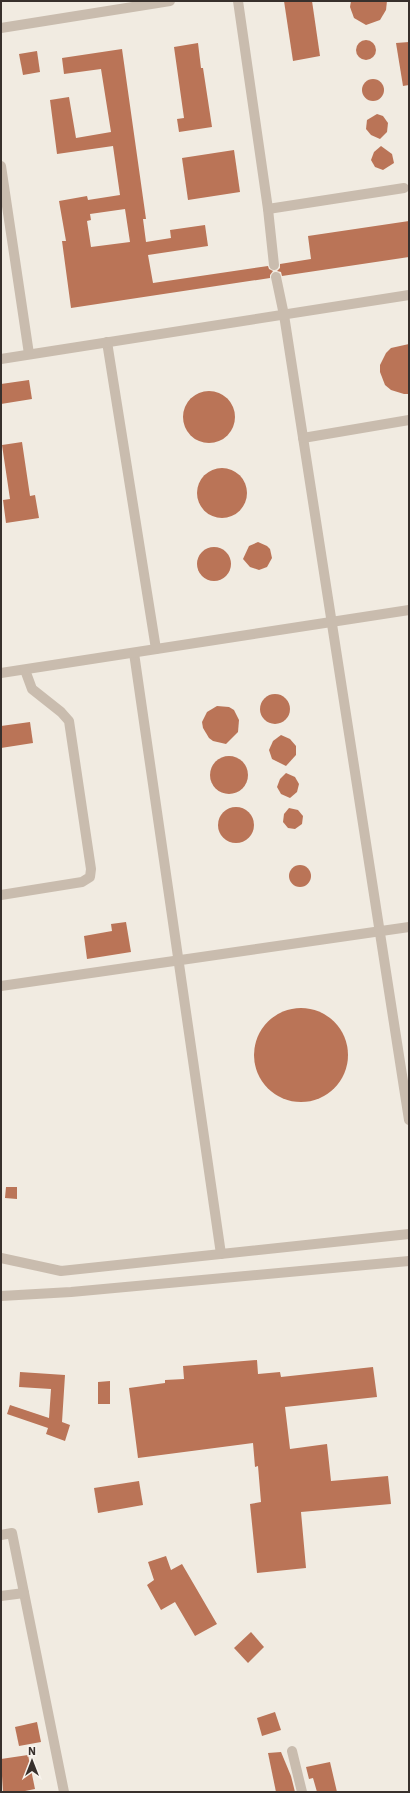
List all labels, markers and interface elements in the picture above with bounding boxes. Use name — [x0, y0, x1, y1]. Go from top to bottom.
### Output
north arrow — [12, 1741, 52, 1781]
text: N — [28, 1744, 36, 1758]

